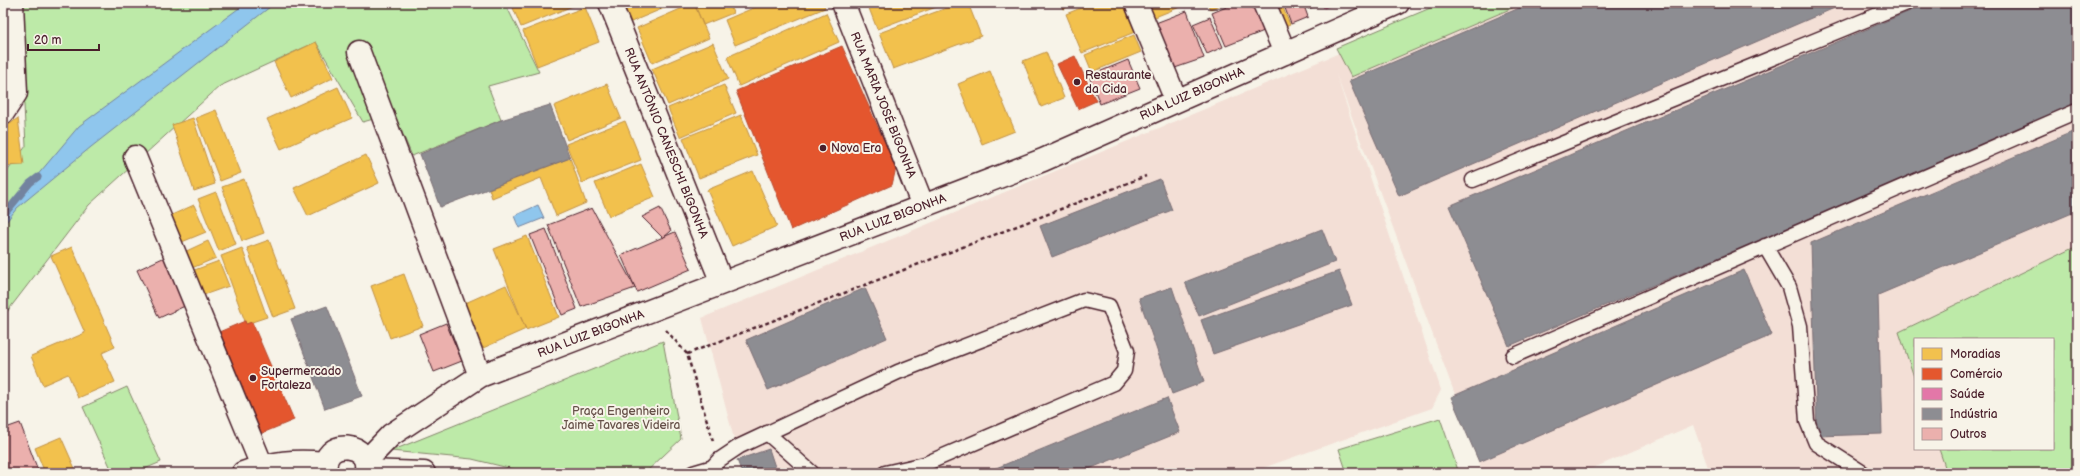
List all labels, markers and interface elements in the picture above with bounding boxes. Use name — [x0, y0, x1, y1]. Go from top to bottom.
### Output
scale bar — [28, 26, 99, 52]
street label: RUA MARIA JOSÉ BIGONHA — [847, 29, 920, 181]
text: 20 m — [34, 33, 61, 48]
street label: RUA ANTÔNIO CANESCHI BIGONHA — [621, 45, 712, 241]
street label: RUA LUIZ BIGONHA — [1137, 64, 1247, 124]
place label: Restaurante da Cida — [1085, 68, 1151, 97]
marker: Restaurante da Cida — [1072, 77, 1082, 87]
place label: Nova Era — [831, 141, 881, 156]
marker: Nova Era — [818, 143, 828, 153]
street label: RUA LUIZ BIGONHA — [838, 191, 949, 245]
street label: RUA LUIZ BIGONHA — [536, 307, 647, 361]
legend — [1914, 338, 2054, 450]
text: Moradias — [1950, 347, 2001, 362]
place label: Supermercado Fortaleza — [261, 364, 342, 393]
text: Comércio — [1950, 367, 2003, 382]
marker: Supermercado Fortaleza — [248, 373, 258, 383]
text: Saúde — [1950, 387, 1985, 402]
park label: Praça Engenheiro Jaime Tavares Videira — [562, 404, 681, 433]
text: Indústria — [1950, 407, 1998, 422]
text: Outros — [1950, 427, 1986, 442]

